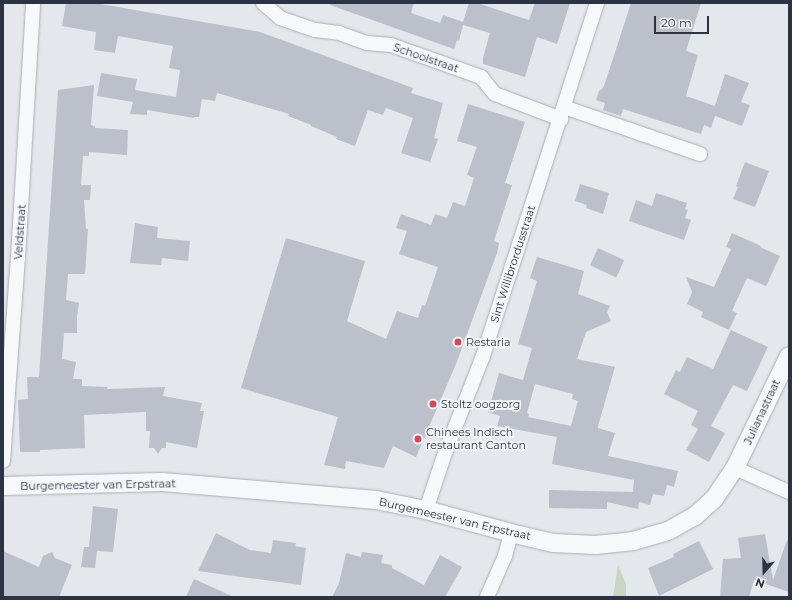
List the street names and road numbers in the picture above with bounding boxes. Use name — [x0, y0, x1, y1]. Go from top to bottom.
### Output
street label: Schoolstraat — [392, 41, 460, 75]
street label: Veldstraat — [11, 204, 29, 260]
street label: Sint Willibrordusstraat — [488, 204, 538, 324]
street label: Julianastraat — [741, 377, 783, 447]
street label: Burgemeester van Erpstraat — [20, 477, 176, 493]
street label: Burgemeester van Erpstraat — [378, 495, 532, 543]

